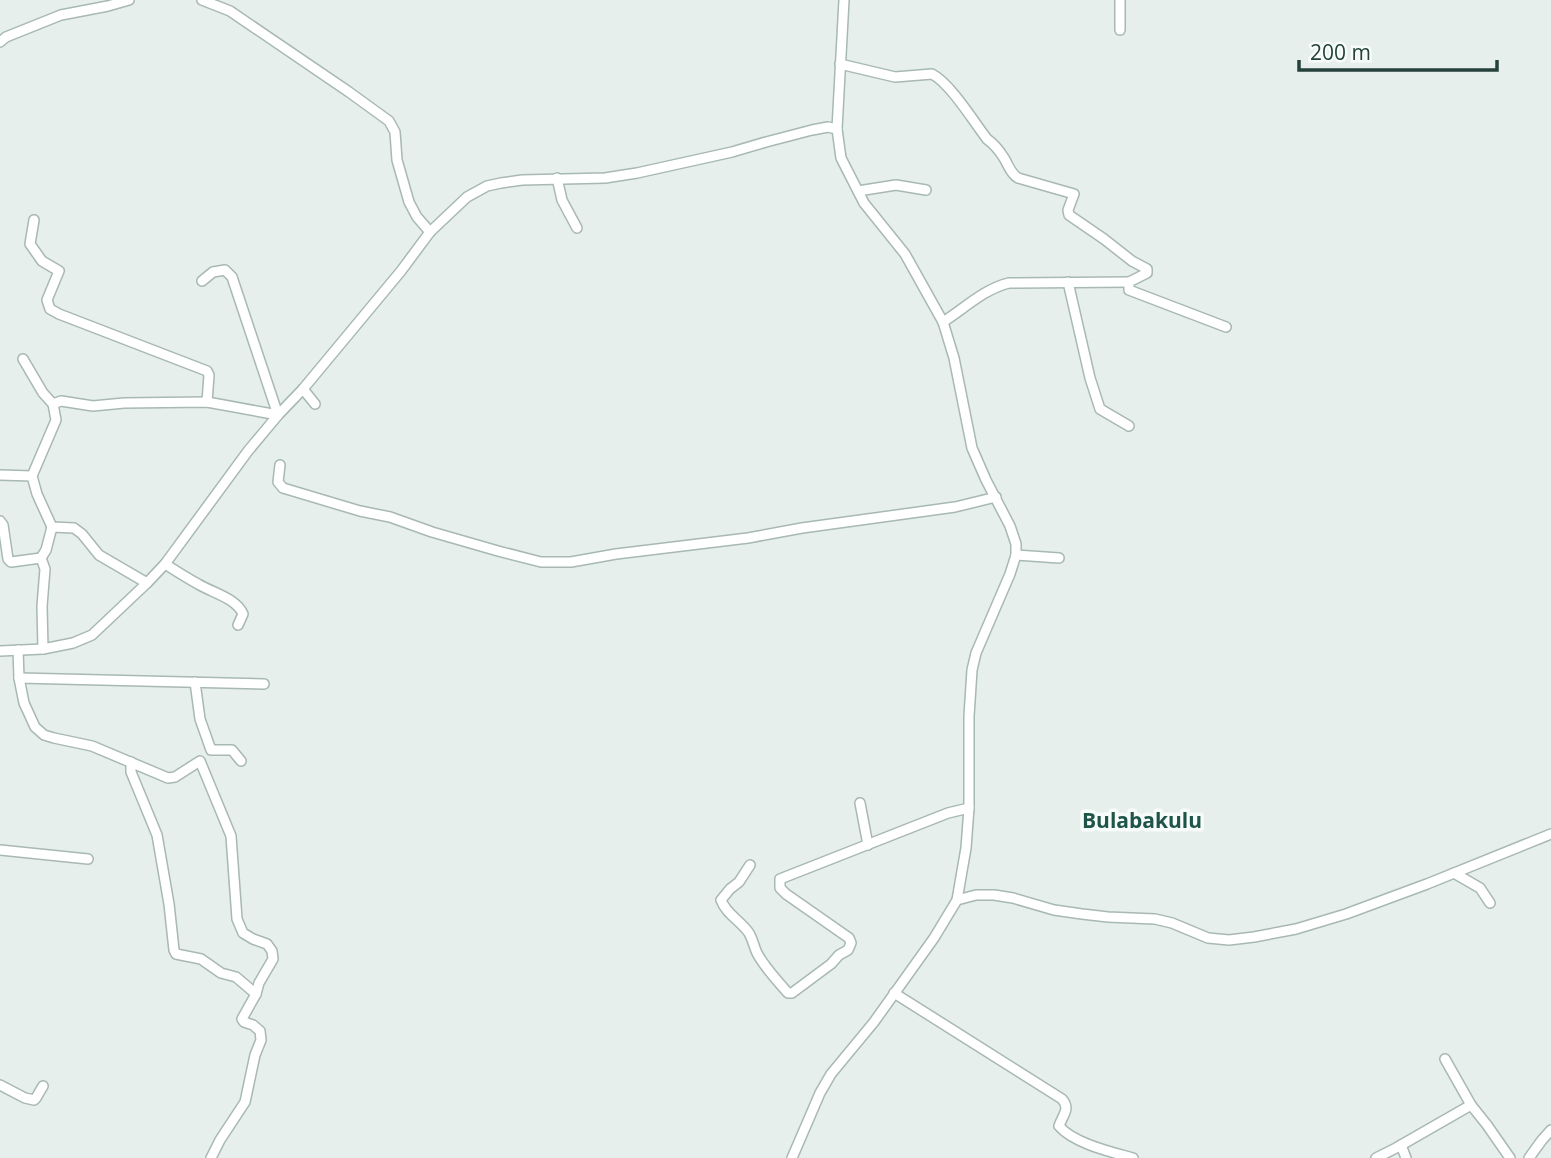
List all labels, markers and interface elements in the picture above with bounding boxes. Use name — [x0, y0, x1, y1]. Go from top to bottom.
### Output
scale bar — [1299, 28, 1497, 72]
text: 200 m — [1310, 38, 1371, 66]
district label: Bulabakulu — [1082, 806, 1202, 834]

